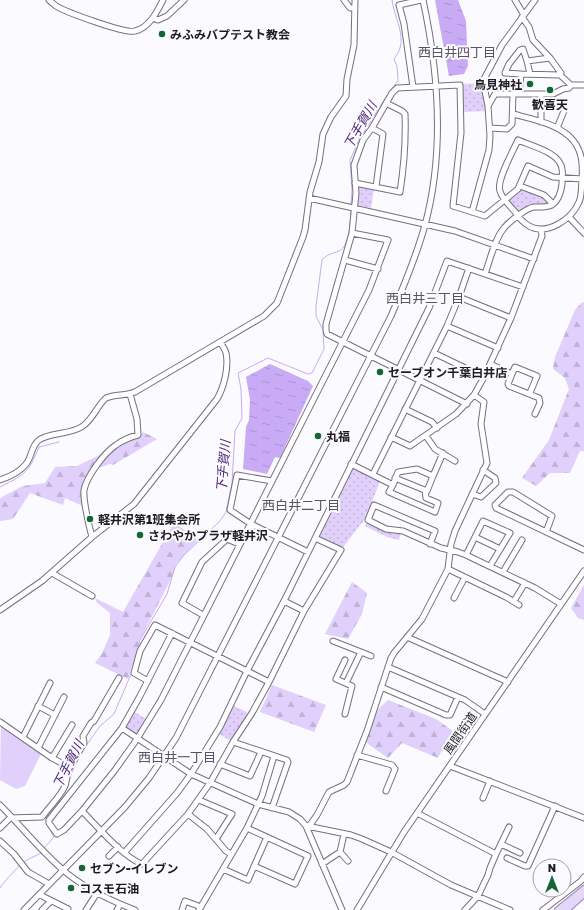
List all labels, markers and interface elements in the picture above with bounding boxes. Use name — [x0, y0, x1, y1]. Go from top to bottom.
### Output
place label: みふみバプテスト教会 — [170, 27, 290, 42]
marker: みふみバプテスト教会 — [157, 29, 167, 39]
district label: 西白井四丁目 — [418, 44, 496, 60]
place label: 鳥見神社 — [474, 77, 522, 92]
marker: 鳥見神社 — [525, 79, 535, 89]
marker: 歓喜天 — [545, 85, 555, 95]
water label: 下手賀川 — [340, 97, 381, 152]
place label: 歓喜天 — [532, 97, 568, 112]
district label: 西白井三丁目 — [386, 290, 464, 306]
place label: セーブオン千葉白井店 — [388, 365, 507, 380]
marker: セーブオン千葉白井店 — [375, 367, 385, 377]
place label: 丸福 — [326, 429, 350, 444]
marker: 丸福 — [313, 431, 323, 441]
water label: 下手賀川 — [213, 437, 233, 493]
district label: 西白井二丁目 — [262, 497, 340, 513]
place label: 軽井沢第1班集会所 — [98, 512, 200, 527]
marker: 軽井沢第1班集会所 — [85, 514, 95, 524]
place label: さわやかプラザ軽井沢 — [148, 528, 268, 543]
marker: さわやかプラザ軽井沢 — [135, 530, 145, 540]
street label: 風間街道 — [440, 709, 480, 757]
water label: 下手賀川 — [49, 735, 88, 791]
district label: 西白井一丁目 — [138, 749, 216, 765]
north arrow — [532, 858, 572, 898]
place label: セブン-イレブン — [90, 861, 179, 876]
text: N — [548, 861, 556, 874]
marker: セブン-イレブン — [77, 863, 87, 873]
place label: コスモ石油 — [79, 881, 139, 896]
marker: コスモ石油 — [66, 883, 76, 893]

